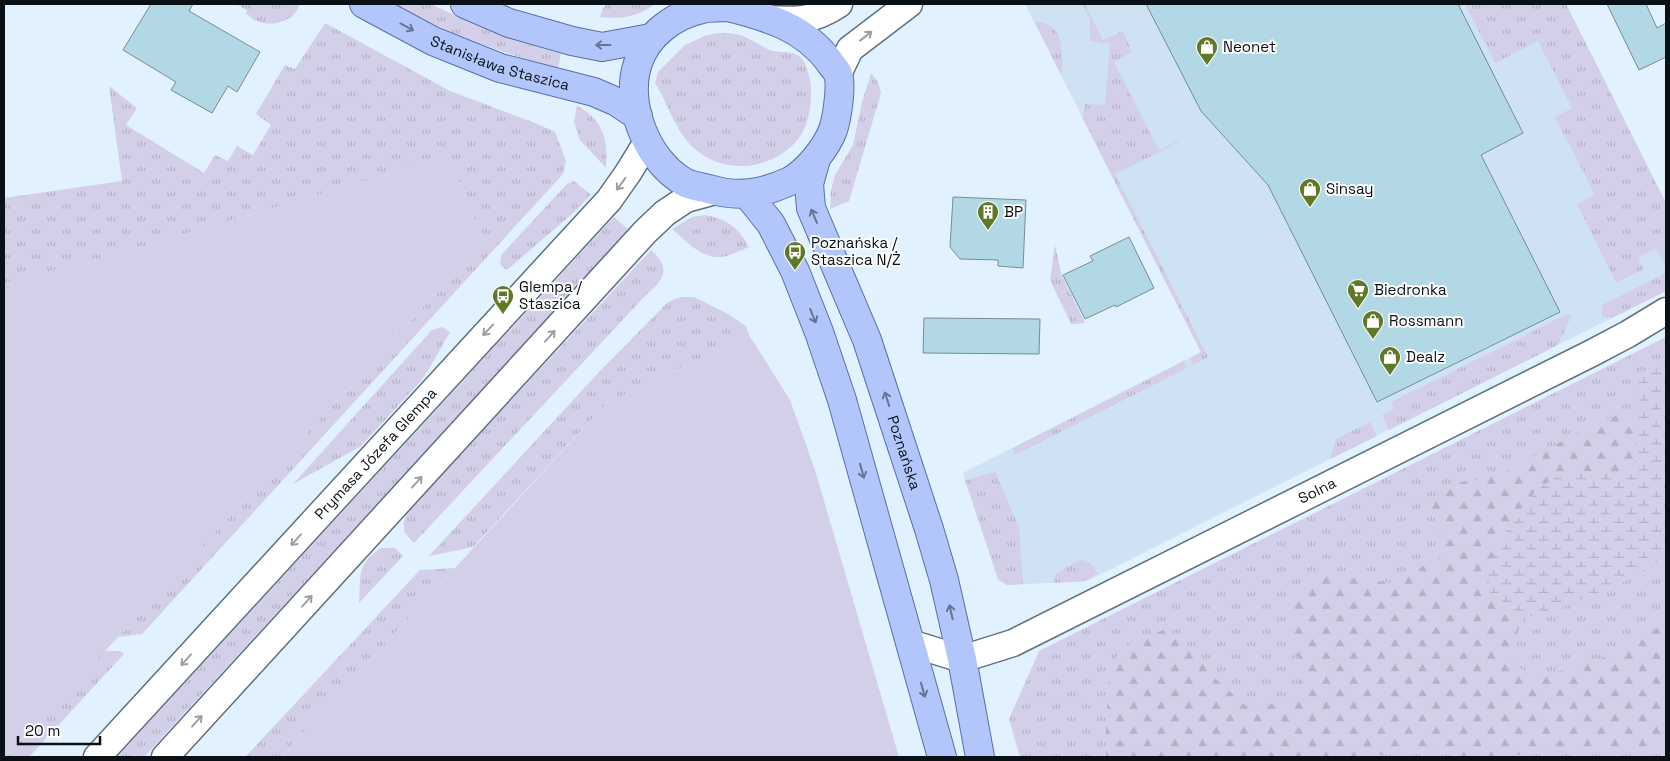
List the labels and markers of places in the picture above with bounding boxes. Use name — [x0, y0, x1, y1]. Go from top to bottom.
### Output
shop icon: Neonet — [1195, 35, 1219, 66]
place label: Neonet — [1223, 37, 1276, 56]
shop icon: Sinsay — [1298, 177, 1322, 208]
place label: Sinsay — [1326, 179, 1374, 198]
building icon: BP — [976, 200, 1000, 231]
place label: BP — [1004, 202, 1023, 221]
place label: Poznańska / Staszica N/Ż — [811, 233, 901, 269]
bus stop icon: Poznańska / Staszica N/Ż — [783, 240, 807, 271]
place label: Glempa / Staszica — [519, 277, 582, 313]
supermarket icon: Biedronka — [1346, 278, 1370, 309]
place label: Biedronka — [1374, 280, 1447, 299]
bus stop icon: Glempa / Staszica — [491, 284, 515, 315]
shop icon: Rossmann — [1361, 309, 1385, 340]
place label: Rossmann — [1389, 311, 1463, 330]
shop icon: Dealz — [1378, 345, 1402, 376]
place label: Dealz — [1406, 347, 1445, 366]

